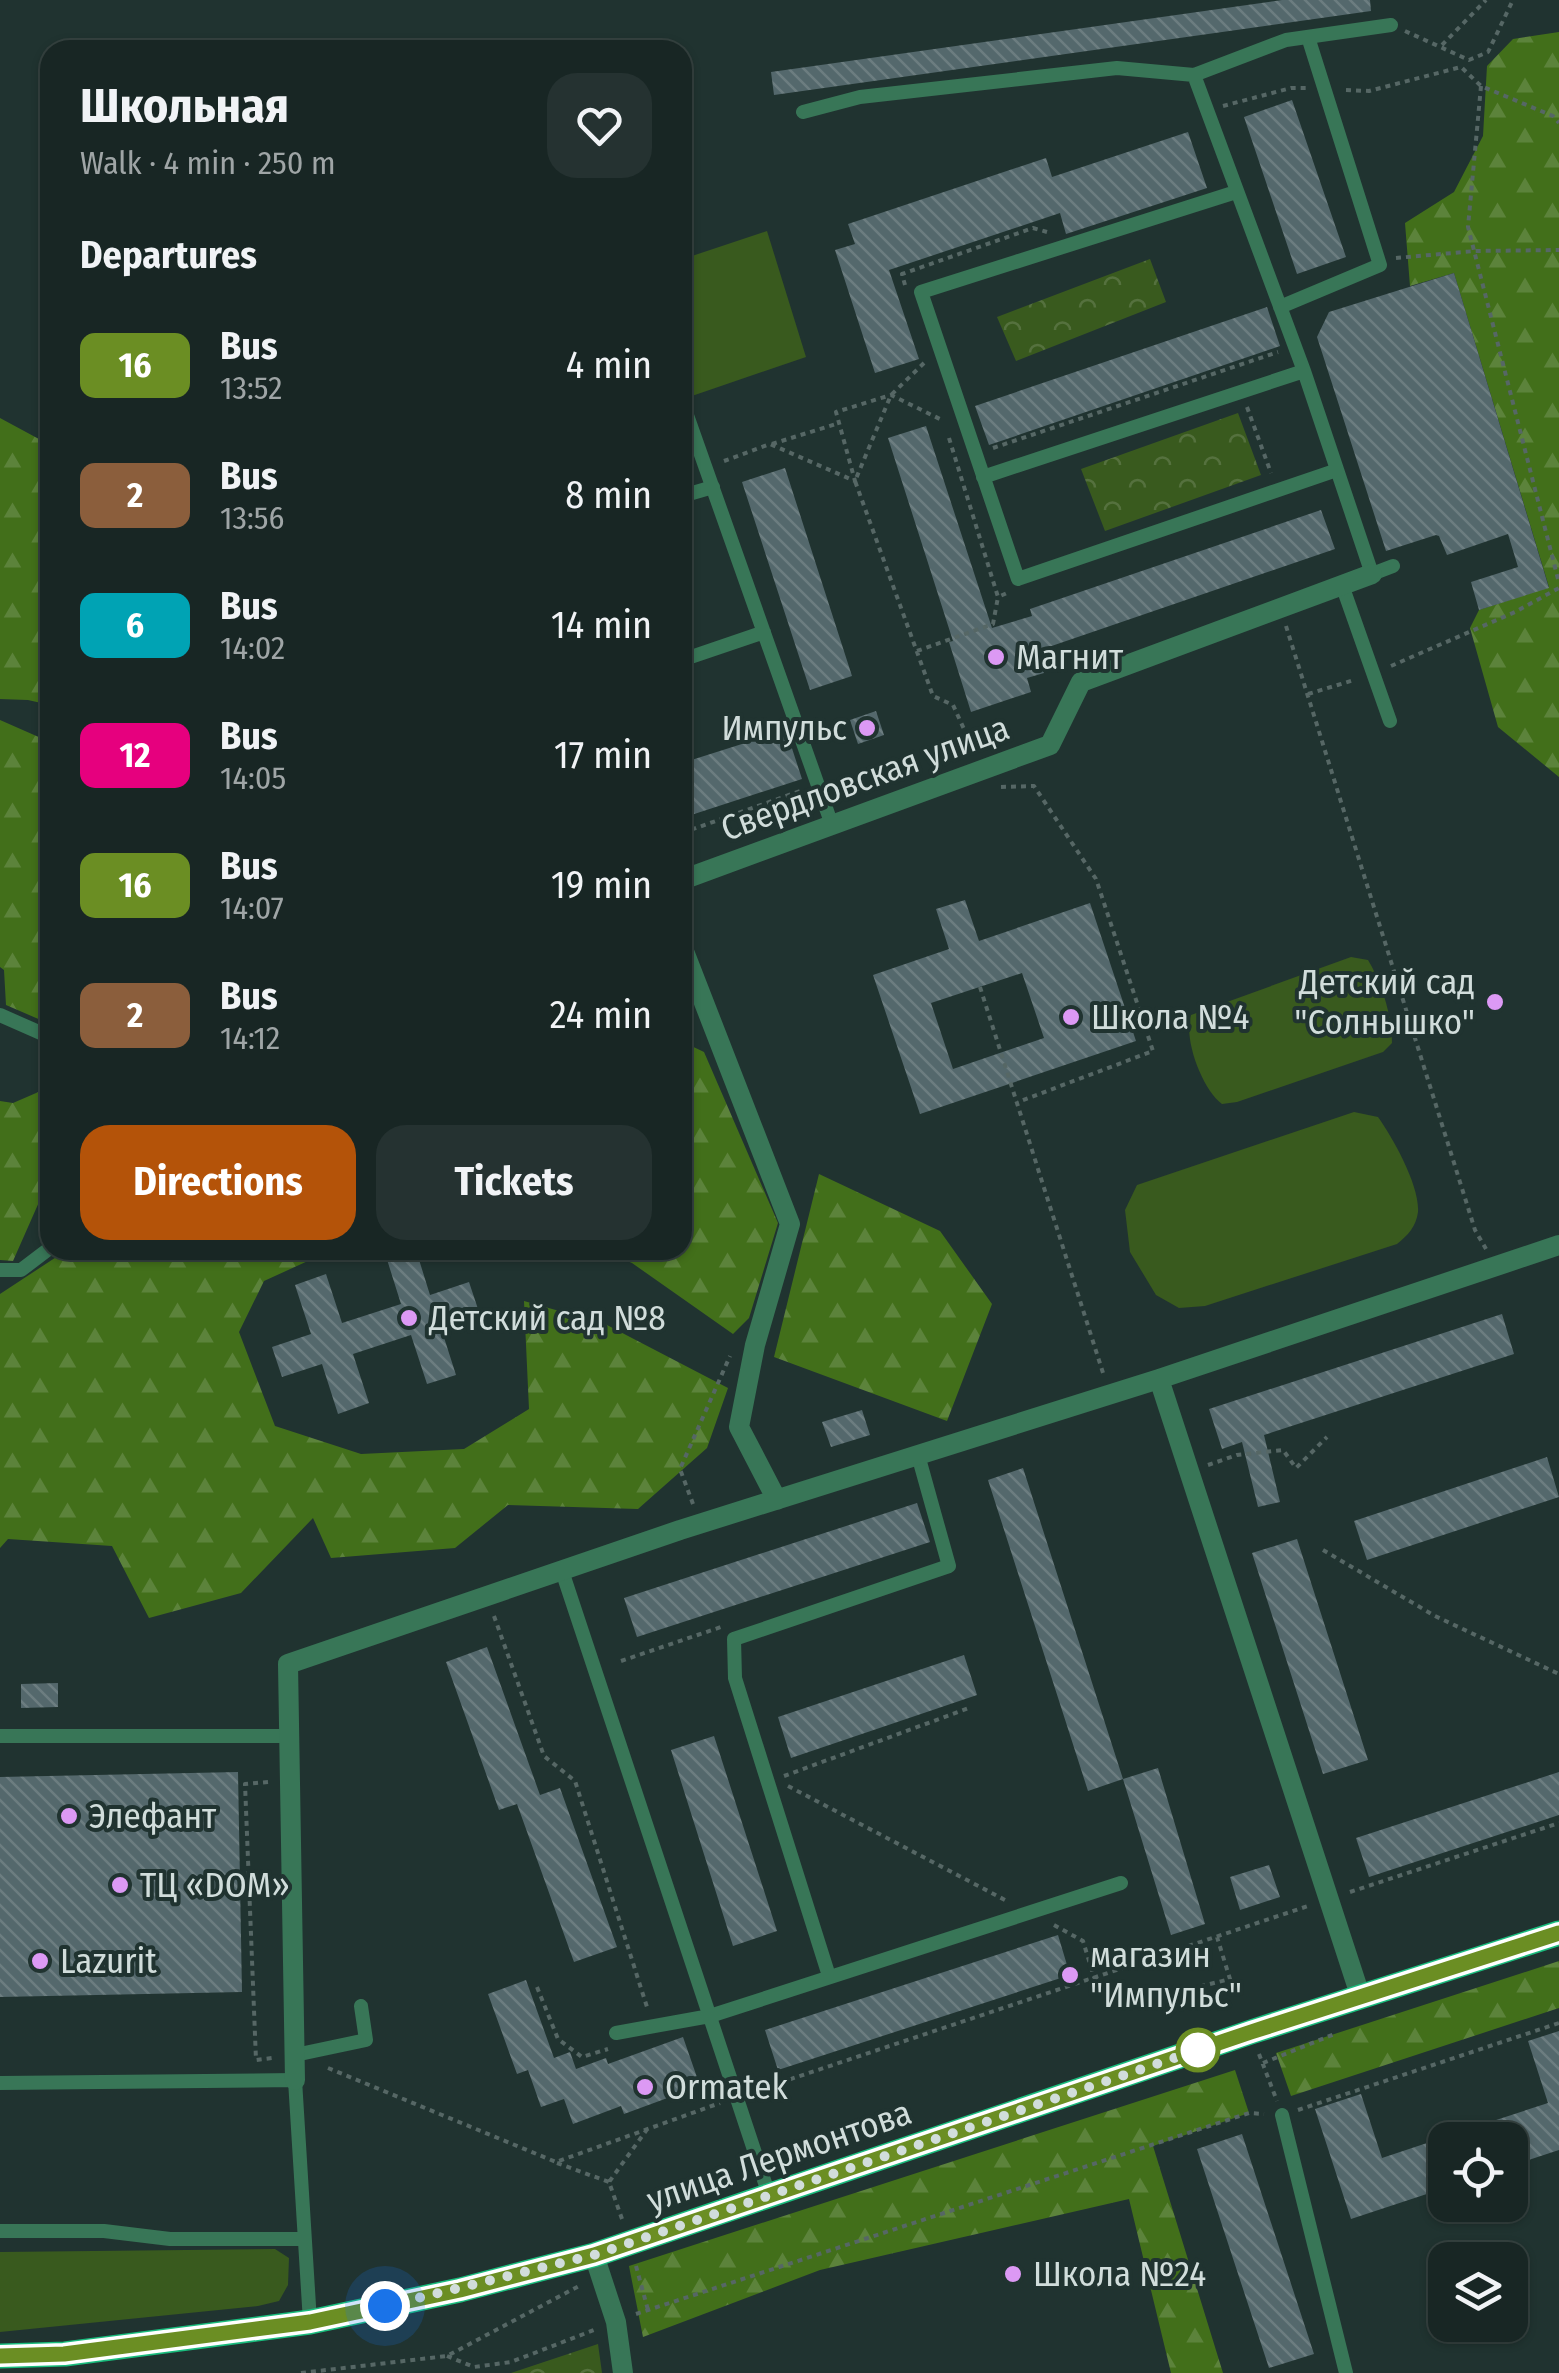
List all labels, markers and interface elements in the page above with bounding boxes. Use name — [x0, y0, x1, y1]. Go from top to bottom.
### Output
button: heart — [547, 73, 652, 178]
text: Школьная — [80, 77, 289, 135]
text: Walk · 4 min · 250 m — [80, 144, 336, 182]
text: Departures — [80, 232, 257, 278]
text: Bus — [220, 323, 278, 369]
text: 4 min — [566, 342, 652, 388]
text: 16 — [118, 344, 152, 386]
text: 13:52 — [220, 369, 282, 407]
text: Bus — [220, 453, 278, 499]
text: 8 min — [565, 472, 652, 518]
text: 2 — [127, 474, 143, 516]
text: 13:56 — [220, 499, 284, 537]
text: Bus — [220, 583, 278, 629]
text: 14 min — [551, 602, 652, 648]
text: 6 — [126, 604, 144, 646]
text: 14:02 — [220, 629, 285, 667]
place label: Магнит — [1016, 636, 1124, 678]
marker: Магнит — [985, 646, 1007, 668]
street label: Свердловская улица — [715, 706, 1015, 850]
place label: Импульс — [722, 707, 847, 749]
text: Bus — [220, 713, 278, 759]
marker: Импульс — [856, 717, 878, 739]
text: 17 min — [554, 732, 652, 778]
text: 12 — [119, 734, 151, 776]
text: 14:05 — [220, 759, 286, 797]
text: Bus — [220, 843, 278, 889]
text: 19 min — [551, 862, 652, 908]
text: 16 — [118, 864, 152, 906]
text: 14:07 — [220, 889, 284, 927]
place label: Детский сад "Солнышко" — [1294, 961, 1475, 1043]
text: Bus — [220, 973, 278, 1019]
marker: Детский сад "Солнышко" — [1484, 991, 1506, 1013]
text: 24 min — [550, 992, 652, 1038]
text: 2 — [127, 994, 143, 1036]
place label: Школа №4 — [1091, 996, 1250, 1038]
marker: Школа №4 — [1060, 1006, 1082, 1028]
text: 14:12 — [220, 1019, 280, 1057]
button: Directions — [80, 1125, 356, 1240]
button: Tickets — [376, 1125, 652, 1240]
place label: Детский сад №8 — [428, 1297, 666, 1339]
marker: Детский сад №8 — [398, 1307, 420, 1329]
place label: Элефант — [89, 1795, 217, 1837]
marker: Элефант — [58, 1805, 80, 1827]
place label: ТЦ «DOM» — [140, 1864, 290, 1906]
marker: ТЦ «DOM» — [109, 1874, 131, 1896]
place label: магазин "Импульс" — [1090, 1934, 1242, 2016]
place label: Lazurit — [60, 1940, 157, 1982]
marker: Lazurit — [29, 1950, 51, 1972]
marker: магазин "Импульс" — [1059, 1964, 1081, 1986]
unlabelled marker — [1177, 2029, 1219, 2071]
place label: Ormatek — [665, 2066, 788, 2108]
marker: Ormatek — [634, 2076, 656, 2098]
street label: улица Лермонтова — [641, 2091, 917, 2221]
map controls — [1428, 2122, 1528, 2342]
button: locate — [1428, 2122, 1528, 2222]
button: layers — [1428, 2242, 1528, 2342]
place label: Школа №24 — [1033, 2253, 1206, 2295]
marker: Школа №24 — [1002, 2263, 1024, 2285]
your location — [360, 2281, 410, 2331]

